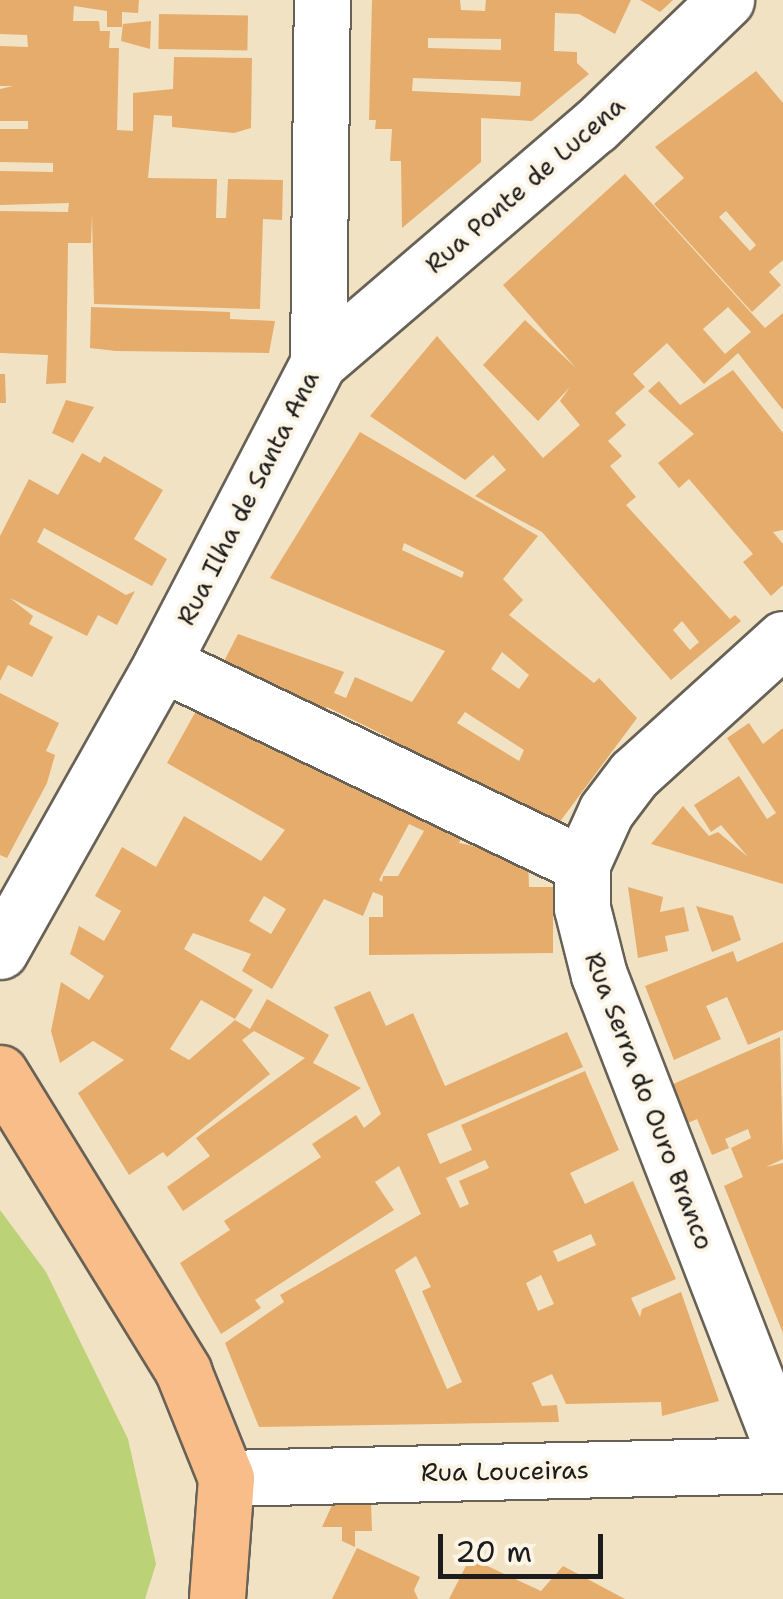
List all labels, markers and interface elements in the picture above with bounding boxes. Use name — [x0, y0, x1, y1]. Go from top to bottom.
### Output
street label: Rua Ponte de Lucena — [419, 90, 631, 280]
street label: Rua Ilha de Santa Ana — [171, 366, 325, 630]
street label: Rua Serra do Ouro Branco — [578, 948, 720, 1254]
street label: Rua Louceiras — [421, 1455, 589, 1487]
scale bar — [443, 1514, 608, 1576]
text: 20 m — [455, 1531, 532, 1572]

